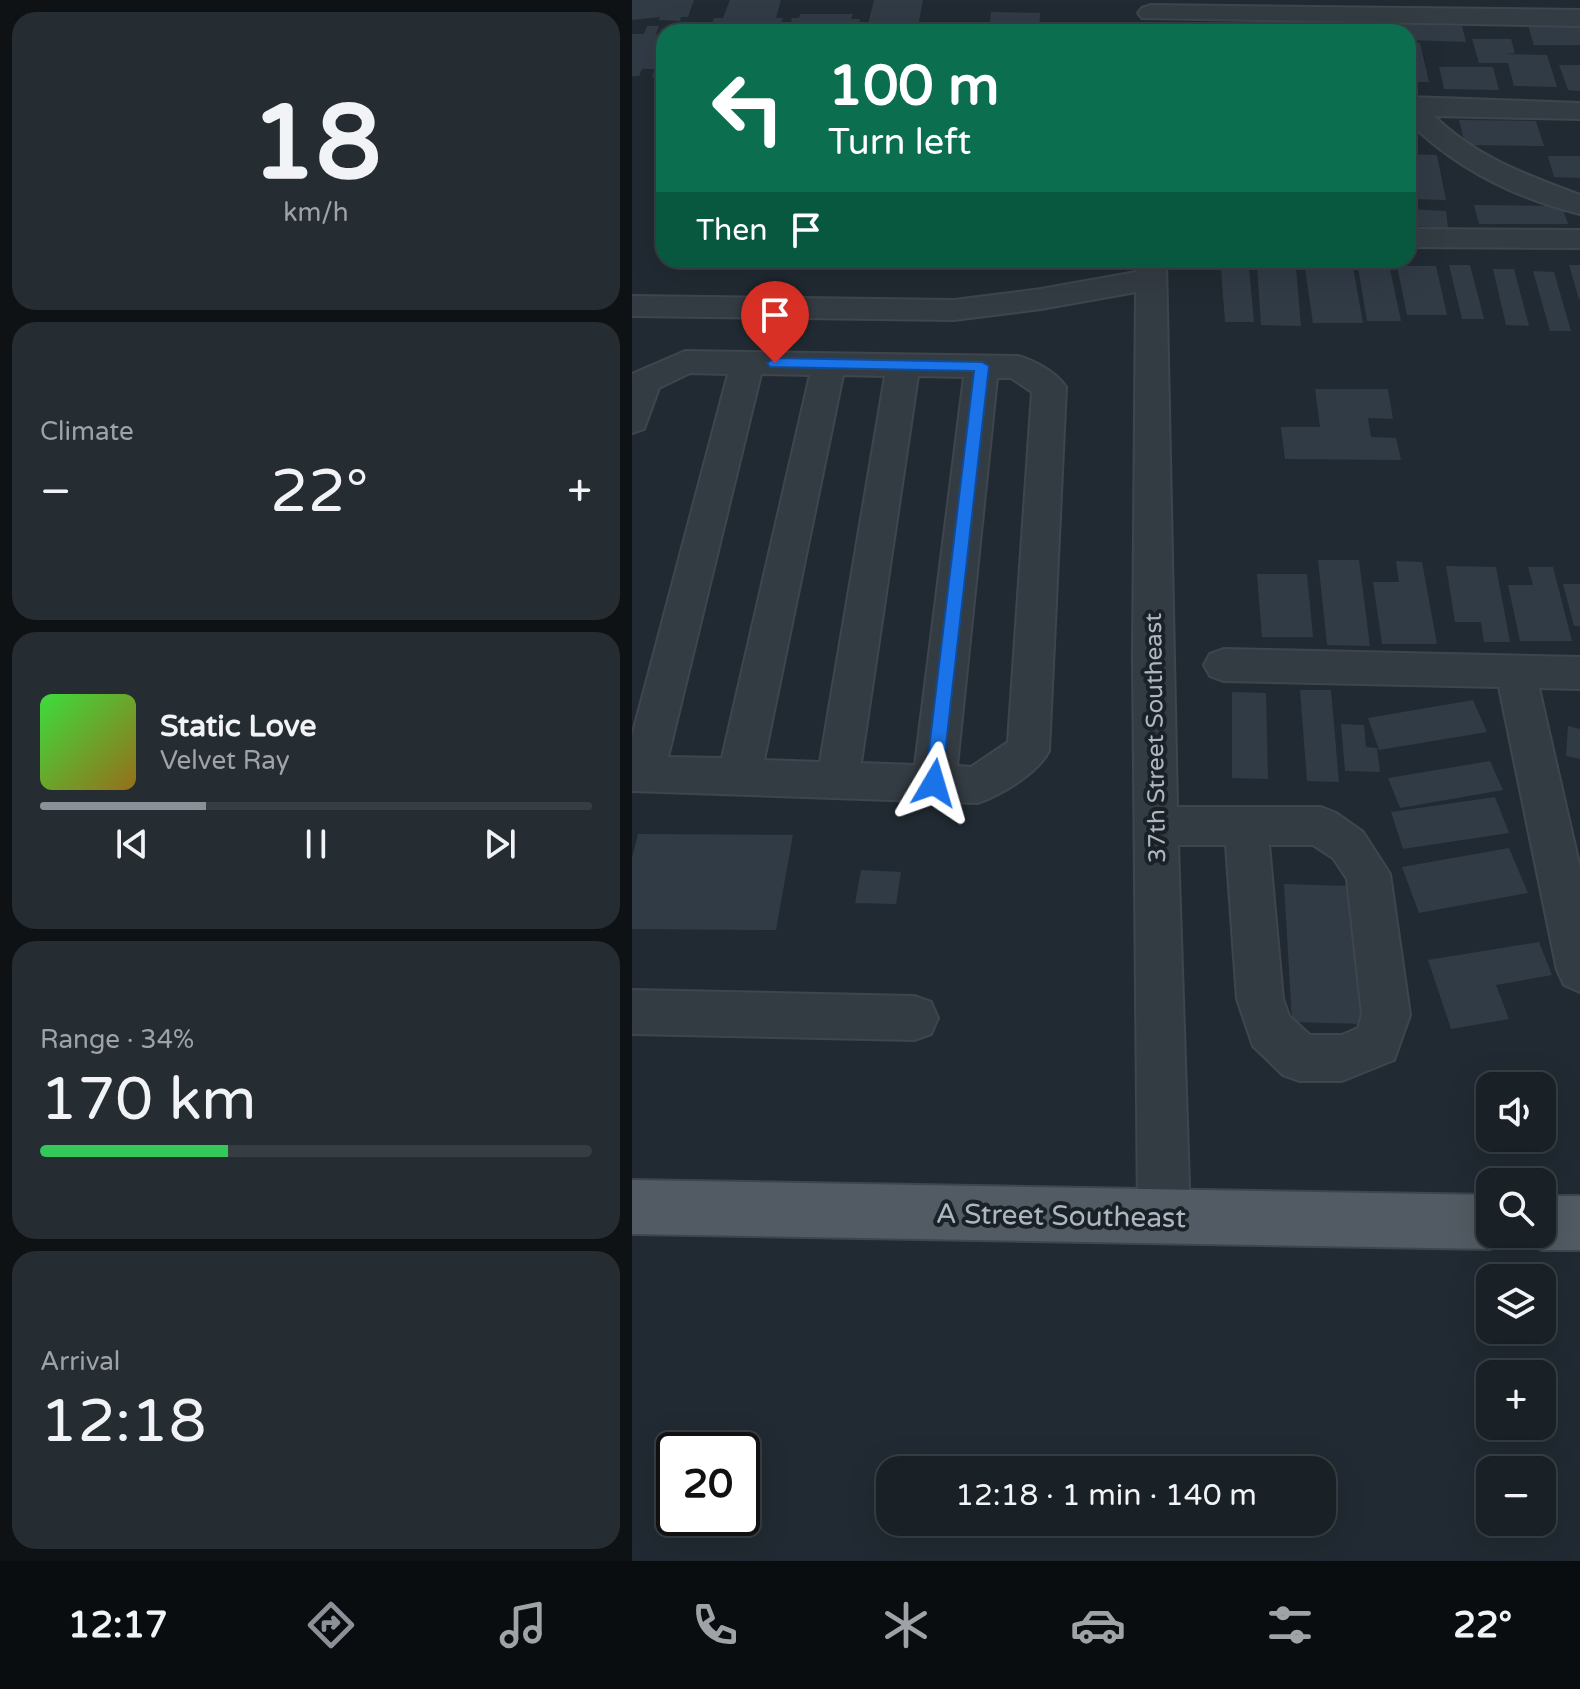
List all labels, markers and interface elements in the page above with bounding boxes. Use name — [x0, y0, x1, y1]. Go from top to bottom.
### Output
text: 100 m — [828, 53, 999, 120]
icon: left — [696, 56, 800, 160]
text: 18 — [251, 82, 381, 207]
text: Turn left — [828, 121, 971, 164]
text: km/h — [283, 197, 349, 228]
icon: arrive — [784, 208, 828, 252]
text: Then — [696, 212, 768, 249]
pin — [741, 281, 809, 363]
icon: arrive — [753, 293, 797, 337]
text: Climate — [40, 416, 134, 447]
text: 22° — [270, 456, 368, 528]
text: − — [40, 466, 71, 519]
text: + — [567, 466, 592, 519]
street label: 37th Street Southeast — [1139, 613, 1172, 863]
text: Static Love — [160, 708, 316, 745]
position arrow — [892, 741, 976, 825]
text: Velvet Ray — [160, 745, 290, 776]
icon: previous — [110, 822, 154, 866]
icon: pause — [294, 822, 338, 866]
icon: next — [478, 822, 522, 866]
text: Range · 34% — [40, 1024, 194, 1055]
text: 170 km — [40, 1064, 256, 1136]
map controls — [1476, 1072, 1556, 1536]
button: sound — [1476, 1072, 1556, 1152]
button: search — [1476, 1168, 1556, 1248]
street label: A Street Southeast — [936, 1197, 1187, 1235]
button: layers — [1476, 1264, 1556, 1344]
text: Arrival — [40, 1346, 120, 1377]
button: + — [1476, 1360, 1556, 1440]
text: 12:18 — [40, 1386, 206, 1458]
speed limit sign: 20 — [656, 1432, 760, 1536]
button: − — [1476, 1456, 1556, 1536]
text: 12:18 · 1 min · 140 m — [955, 1477, 1257, 1514]
icon: directions — [303, 1597, 359, 1653]
icon: music — [495, 1597, 551, 1653]
icon: phone — [687, 1597, 743, 1653]
icon: climate — [878, 1597, 934, 1653]
icon: car — [1070, 1597, 1126, 1653]
icon: filters — [1262, 1597, 1318, 1653]
text: 12:17 — [68, 1604, 168, 1647]
text: 22° — [1453, 1604, 1512, 1647]

